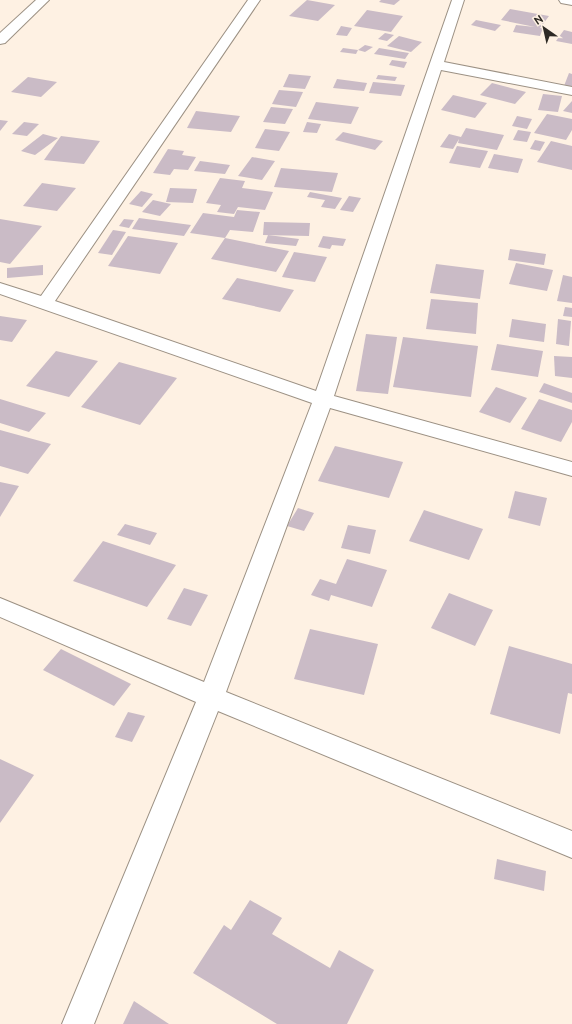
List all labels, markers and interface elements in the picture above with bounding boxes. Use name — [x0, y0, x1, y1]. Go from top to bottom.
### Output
north arrow — [524, 8, 564, 48]
text: N — [532, 12, 545, 27]

